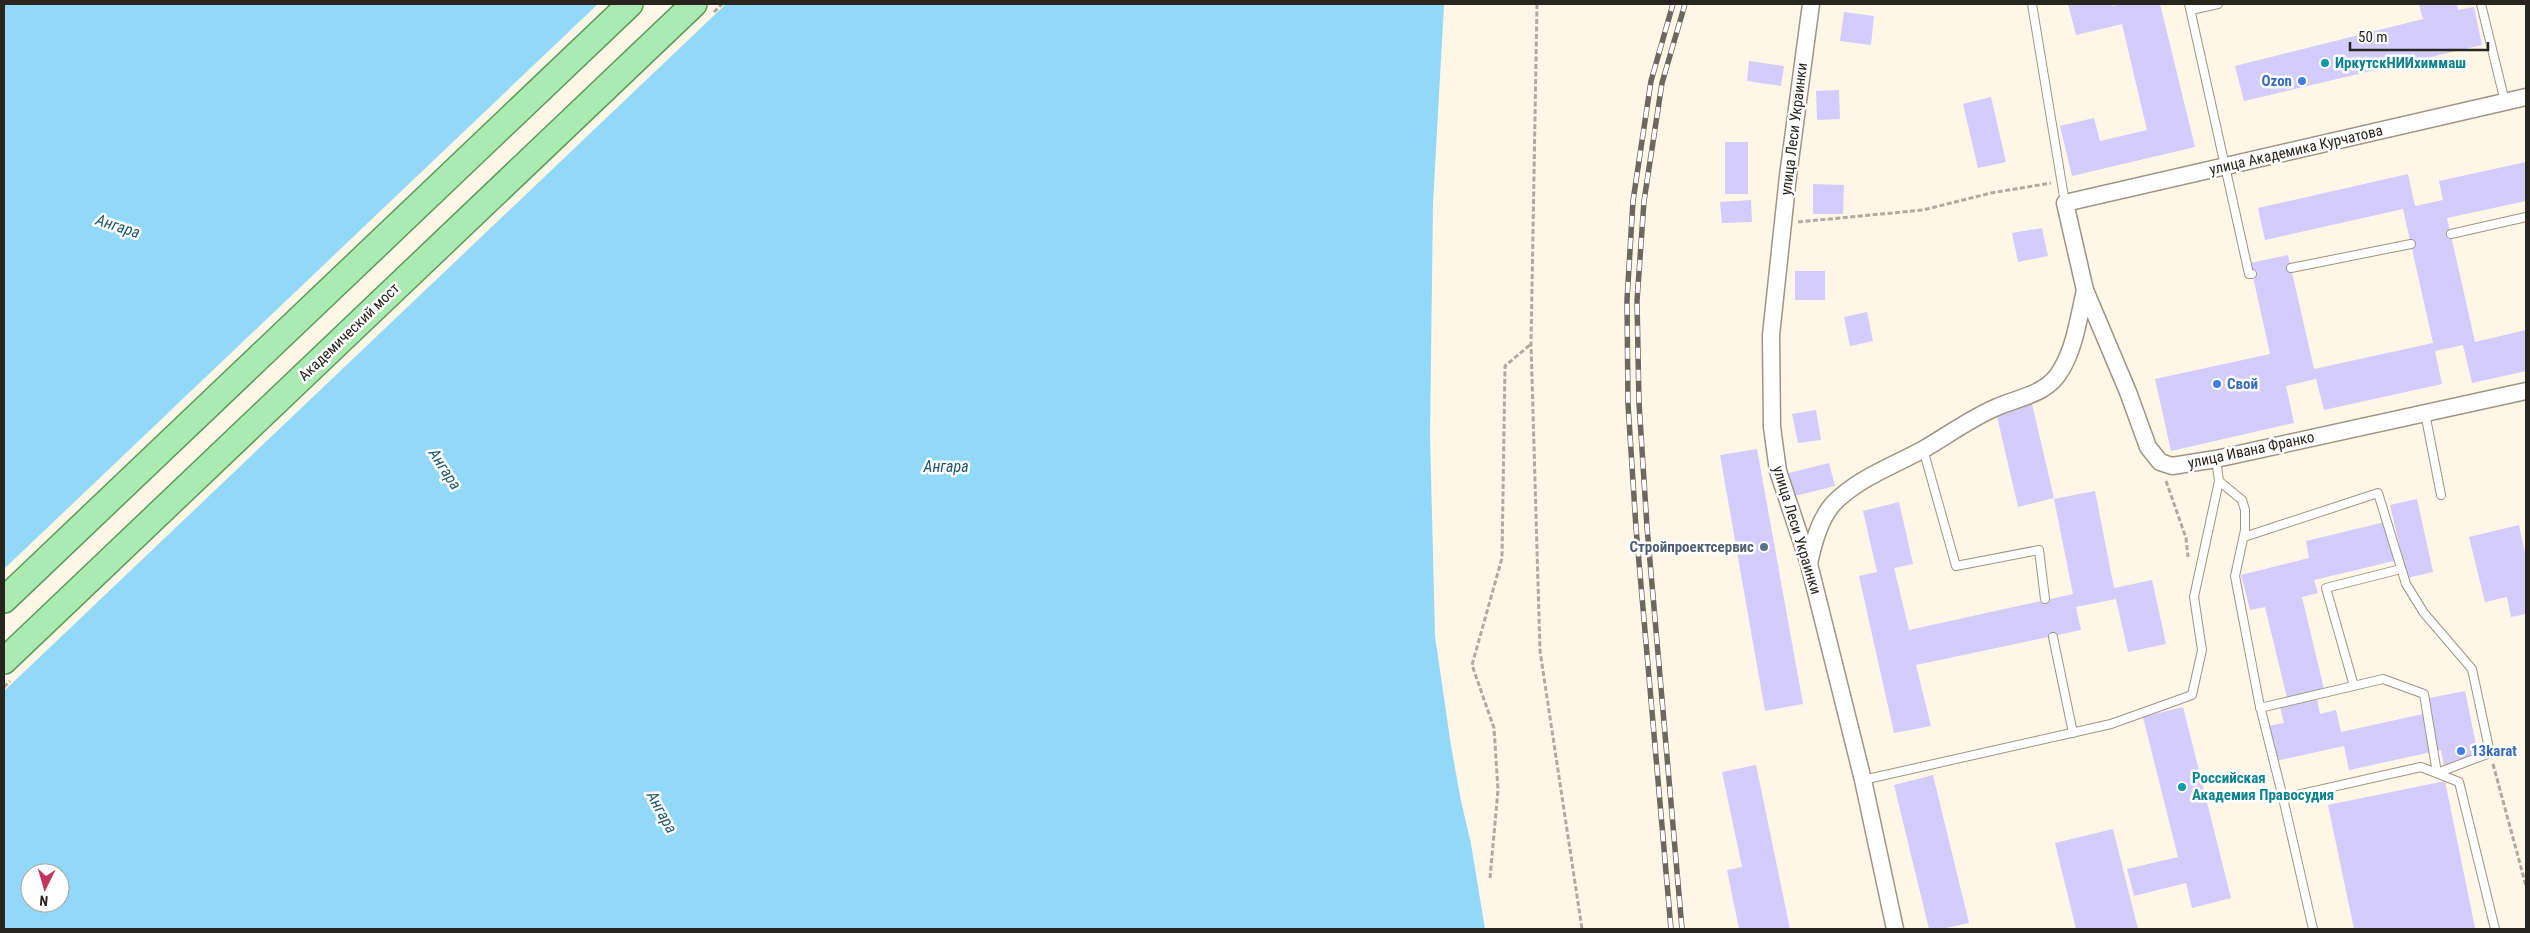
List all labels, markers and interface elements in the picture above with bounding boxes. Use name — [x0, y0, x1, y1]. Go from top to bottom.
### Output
scale bar — [2350, 20, 2488, 52]
text: 50 m — [2358, 28, 2388, 46]
place label: ИркутскНИИхиммаш — [2335, 54, 2466, 72]
marker: ИркутскНИИхиммаш — [2319, 57, 2331, 69]
street label: улица Леси Украинки — [1777, 62, 1811, 196]
place label: Ozon — [2261, 72, 2292, 90]
marker: Ozon — [2296, 75, 2308, 87]
street label: улица Академика Курчатова — [2208, 121, 2384, 179]
water label: Ангара — [93, 210, 142, 242]
street label: Академический мост — [295, 279, 403, 385]
place label: Свой — [2227, 375, 2258, 393]
marker: Свой — [2211, 378, 2223, 390]
street label: улица Ивана Франко — [2186, 428, 2316, 472]
water label: Ангара — [424, 444, 465, 493]
water label: Ангара — [922, 457, 969, 476]
street label: улица Леси Украинки — [1769, 464, 1825, 596]
place label: Стройпроектсервис — [1629, 538, 1754, 556]
marker: Стройпроектсервис — [1758, 541, 1770, 553]
place label: 13karat — [2471, 742, 2517, 760]
marker: 13karat — [2455, 745, 2467, 757]
place label: Российская Академия Правосудия — [2192, 769, 2334, 804]
marker: Российская Академия Правосудия — [2176, 781, 2188, 793]
water label: Ангара — [642, 787, 681, 836]
north arrow — [20, 863, 70, 913]
text: N — [39, 893, 49, 909]

